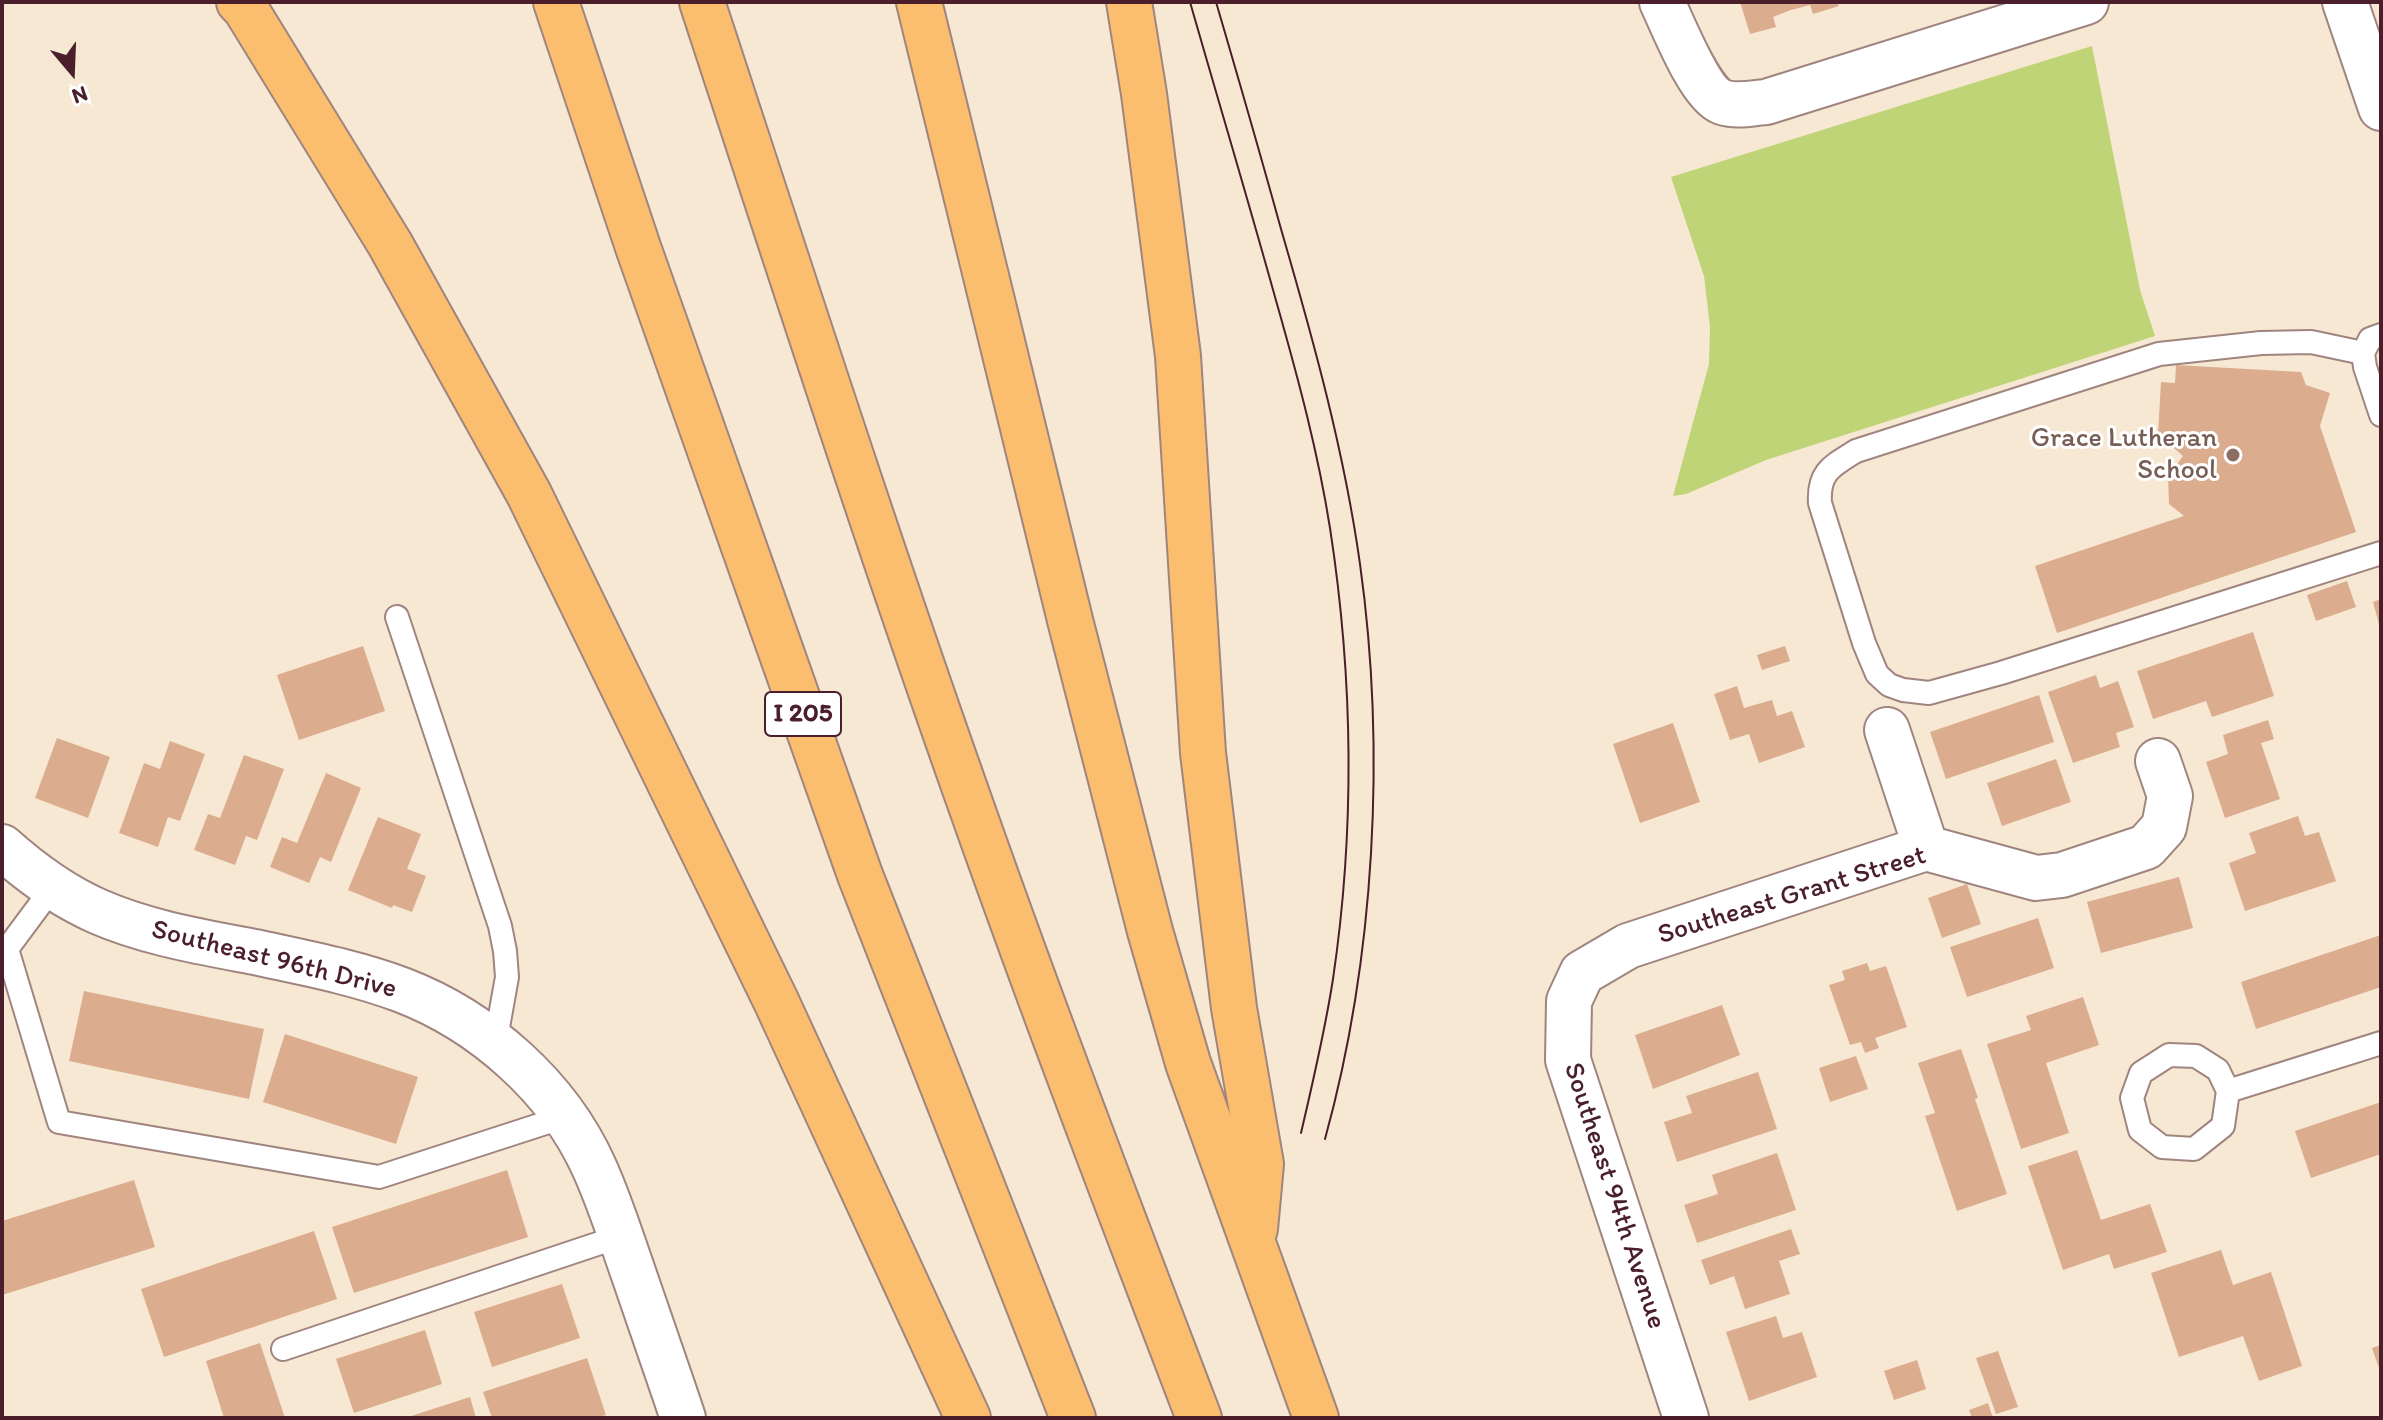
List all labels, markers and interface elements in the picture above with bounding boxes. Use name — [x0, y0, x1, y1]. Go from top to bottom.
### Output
north arrow — [32, 32, 112, 112]
text: N — [69, 80, 91, 110]
place label: Grace Lutheran School — [2031, 422, 2217, 488]
marker: Grace Lutheran School — [2224, 446, 2242, 464]
road number: I 205 — [765, 692, 841, 736]
street label: Southeast Grant Street — [1654, 839, 1930, 953]
street label: Southeast 96th Drive — [148, 913, 400, 1007]
street label: Southeast 94th Avenue — [1555, 1059, 1673, 1333]

